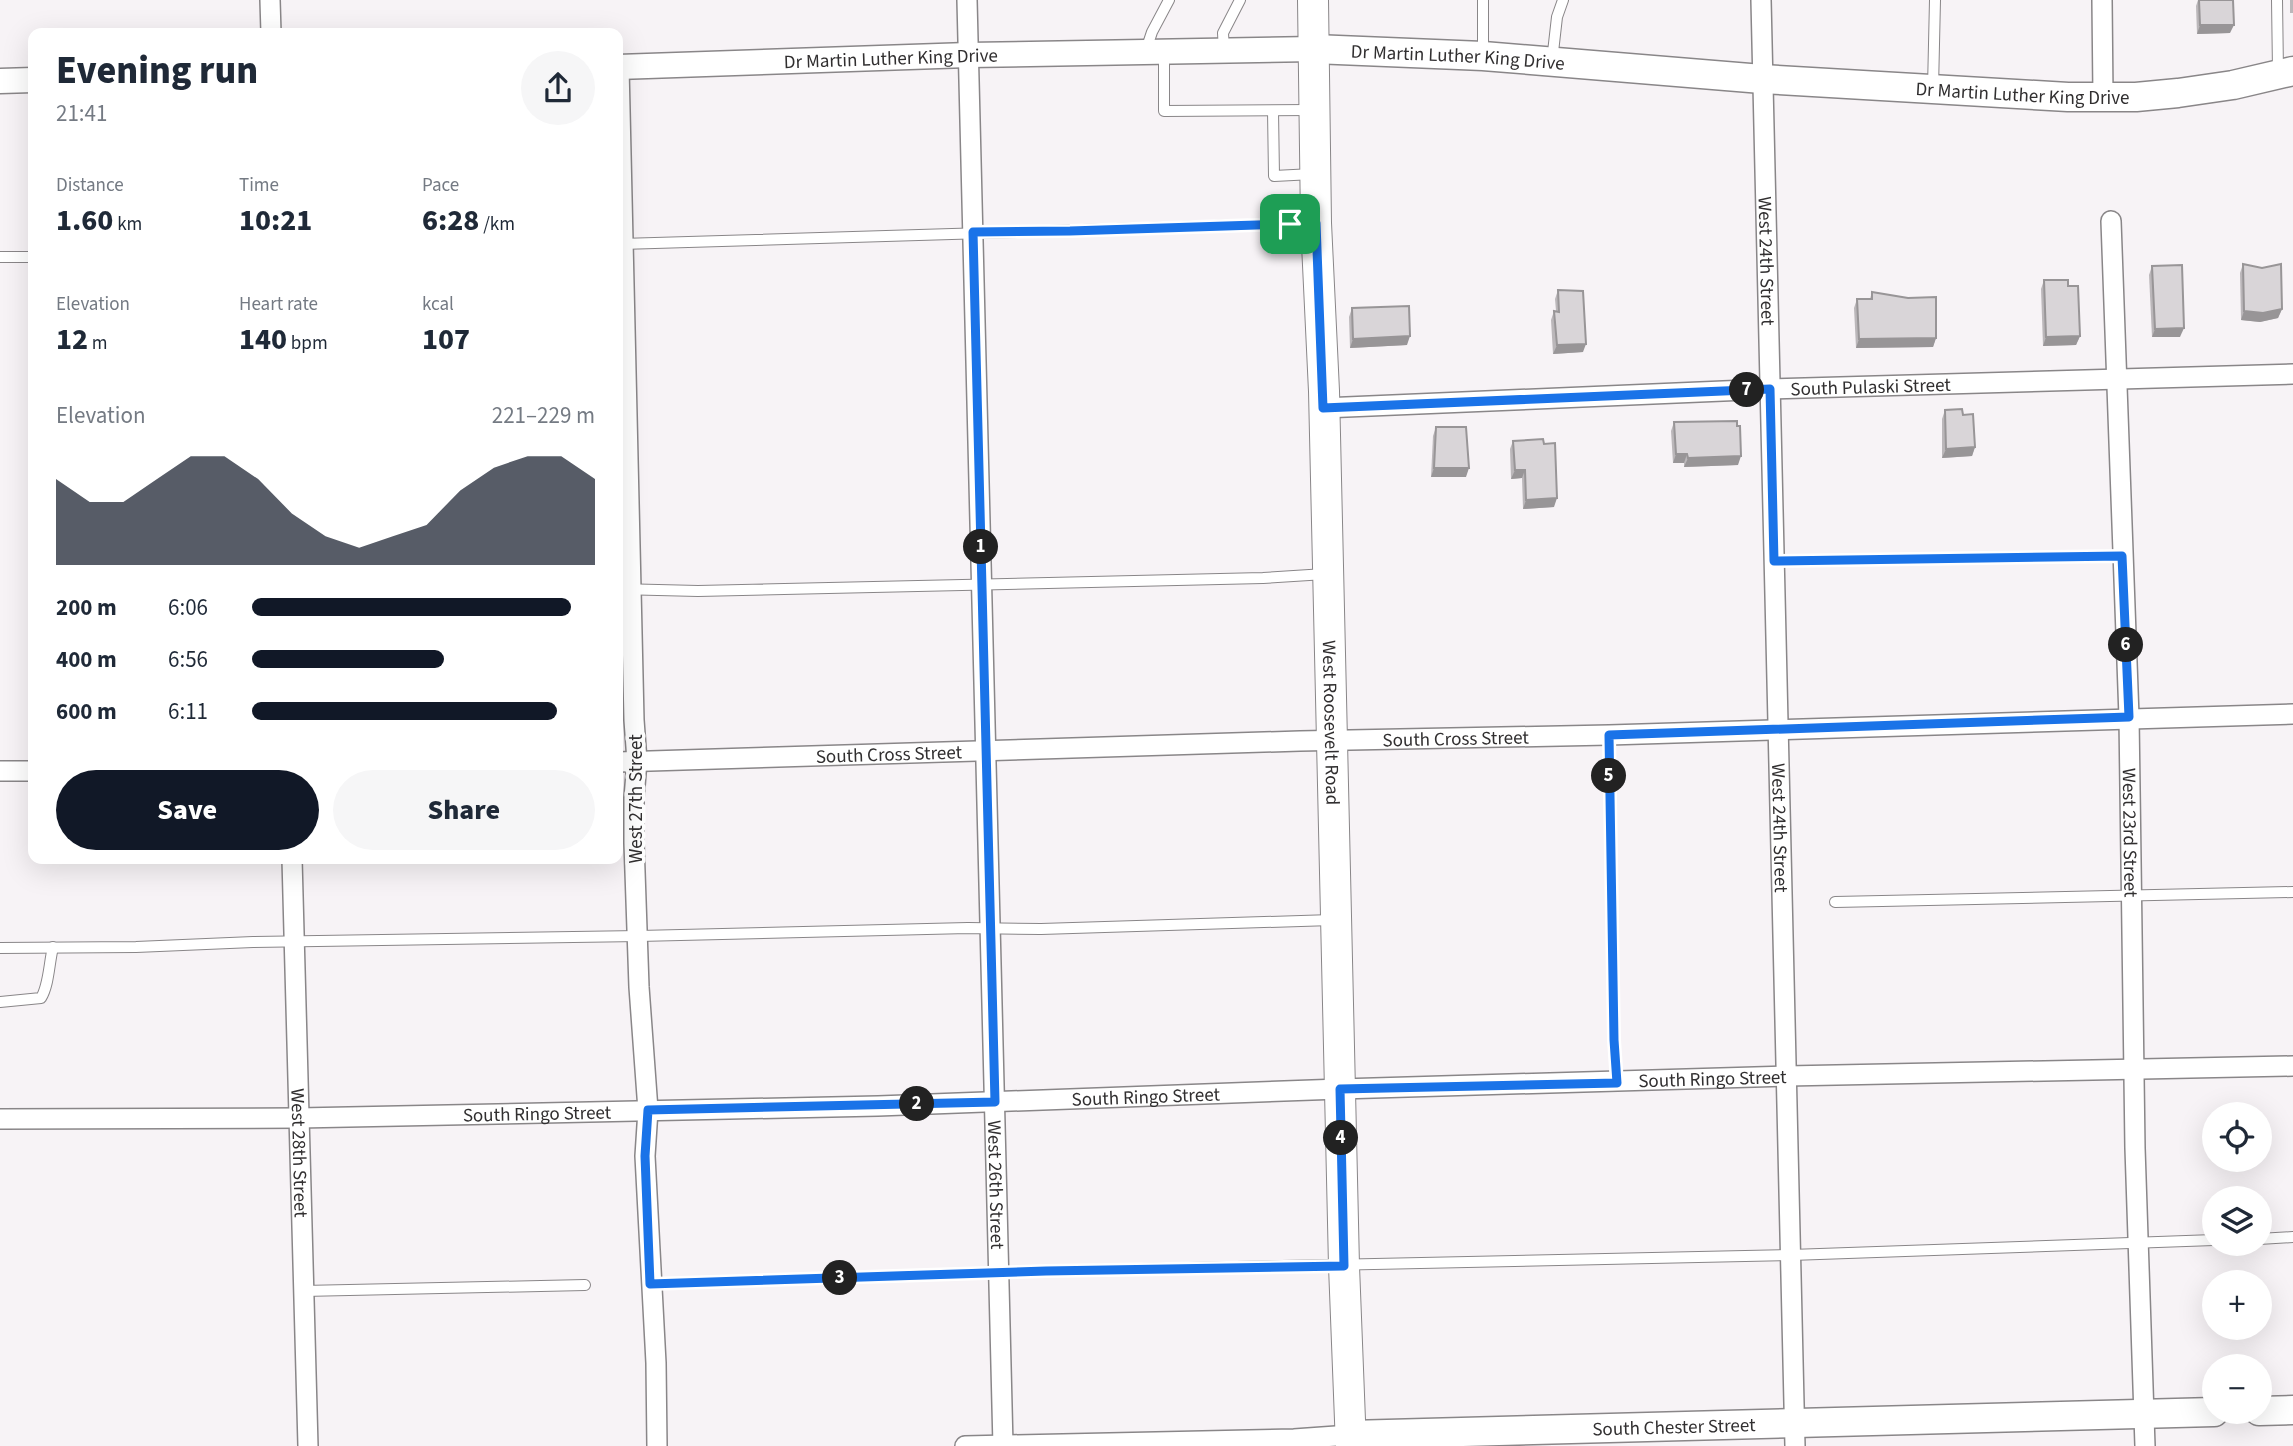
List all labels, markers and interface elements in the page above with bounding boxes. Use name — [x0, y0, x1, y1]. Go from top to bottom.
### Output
street label: Dr Martin Luther King Drive — [1350, 39, 1566, 78]
street label: Dr Martin Luther King Drive — [783, 42, 998, 76]
text: Evening run — [56, 44, 258, 98]
button: share — [521, 51, 595, 125]
street label: Dr Martin Luther King Drive — [1915, 76, 2129, 112]
text: 21:41 — [56, 97, 107, 130]
text: Distance — [56, 172, 124, 199]
text: Time — [239, 172, 279, 199]
text: Pace — [422, 172, 459, 199]
pin — [1260, 194, 1320, 254]
street label: West 24th Street — [1751, 196, 1781, 327]
text: 1.60 — [56, 199, 113, 242]
text: 10:21 — [239, 199, 312, 242]
text: 6:28 — [422, 199, 479, 242]
icon: arrive — [1271, 205, 1309, 243]
text: km — [113, 211, 142, 238]
text: /km — [479, 211, 515, 238]
text: Elevation — [56, 291, 130, 318]
text: Heart rate — [239, 291, 318, 318]
text: kcal — [422, 291, 454, 318]
text: 12 — [56, 318, 88, 361]
text: 140 — [239, 318, 287, 361]
text: 107 — [422, 318, 470, 361]
text: m — [88, 330, 108, 357]
text: bpm — [287, 330, 328, 357]
pin: 7 — [1730, 372, 1764, 408]
street label: South Pulaski Street — [1790, 372, 1952, 403]
text: 7 — [1741, 376, 1752, 403]
text: Elevation — [56, 399, 146, 432]
text: 221–229 m — [492, 399, 595, 432]
pin: 1 — [964, 530, 998, 564]
text: 1 — [975, 533, 986, 560]
text: 200 m — [56, 591, 117, 624]
text: 6:06 — [168, 591, 208, 624]
pin: 6 — [2108, 628, 2144, 662]
text: 6 — [2120, 631, 2131, 658]
street label: West Roosevelt Road — [1315, 640, 1345, 806]
text: 400 m — [56, 643, 117, 676]
text: 6:56 — [168, 643, 208, 676]
text: 600 m — [56, 695, 117, 728]
text: 6:11 — [168, 695, 208, 728]
street label: South Cross Street — [1382, 725, 1530, 754]
street label: West 27th Street — [623, 734, 650, 864]
street label: South Cross Street — [815, 739, 963, 771]
pin: 5 — [1592, 758, 1626, 794]
text: 5 — [1603, 762, 1614, 789]
street label: West 24th Street — [1764, 763, 1794, 893]
street label: West 23rd Street — [2115, 768, 2144, 898]
button: Save — [56, 770, 319, 850]
button: Share — [333, 770, 595, 850]
street label: South Ringo Street — [1638, 1064, 1788, 1095]
street label: South Ringo Street — [1071, 1081, 1221, 1114]
pin: 2 — [900, 1086, 934, 1122]
street label: West 28th Street — [283, 1088, 314, 1219]
text: 2 — [911, 1090, 922, 1117]
street label: South Ringo Street — [463, 1100, 612, 1130]
map controls — [2202, 1102, 2272, 1424]
button: locate — [2202, 1102, 2272, 1172]
street label: West 26th Street — [980, 1120, 1010, 1250]
pin: 4 — [1324, 1120, 1358, 1156]
text: 4 — [1335, 1124, 1346, 1151]
button: layers — [2202, 1186, 2272, 1256]
pin: 3 — [822, 1260, 858, 1296]
text: 3 — [834, 1264, 845, 1291]
button: + — [2202, 1270, 2272, 1340]
button: − — [2202, 1354, 2272, 1424]
street label: South Chester Street — [1592, 1412, 1756, 1444]

